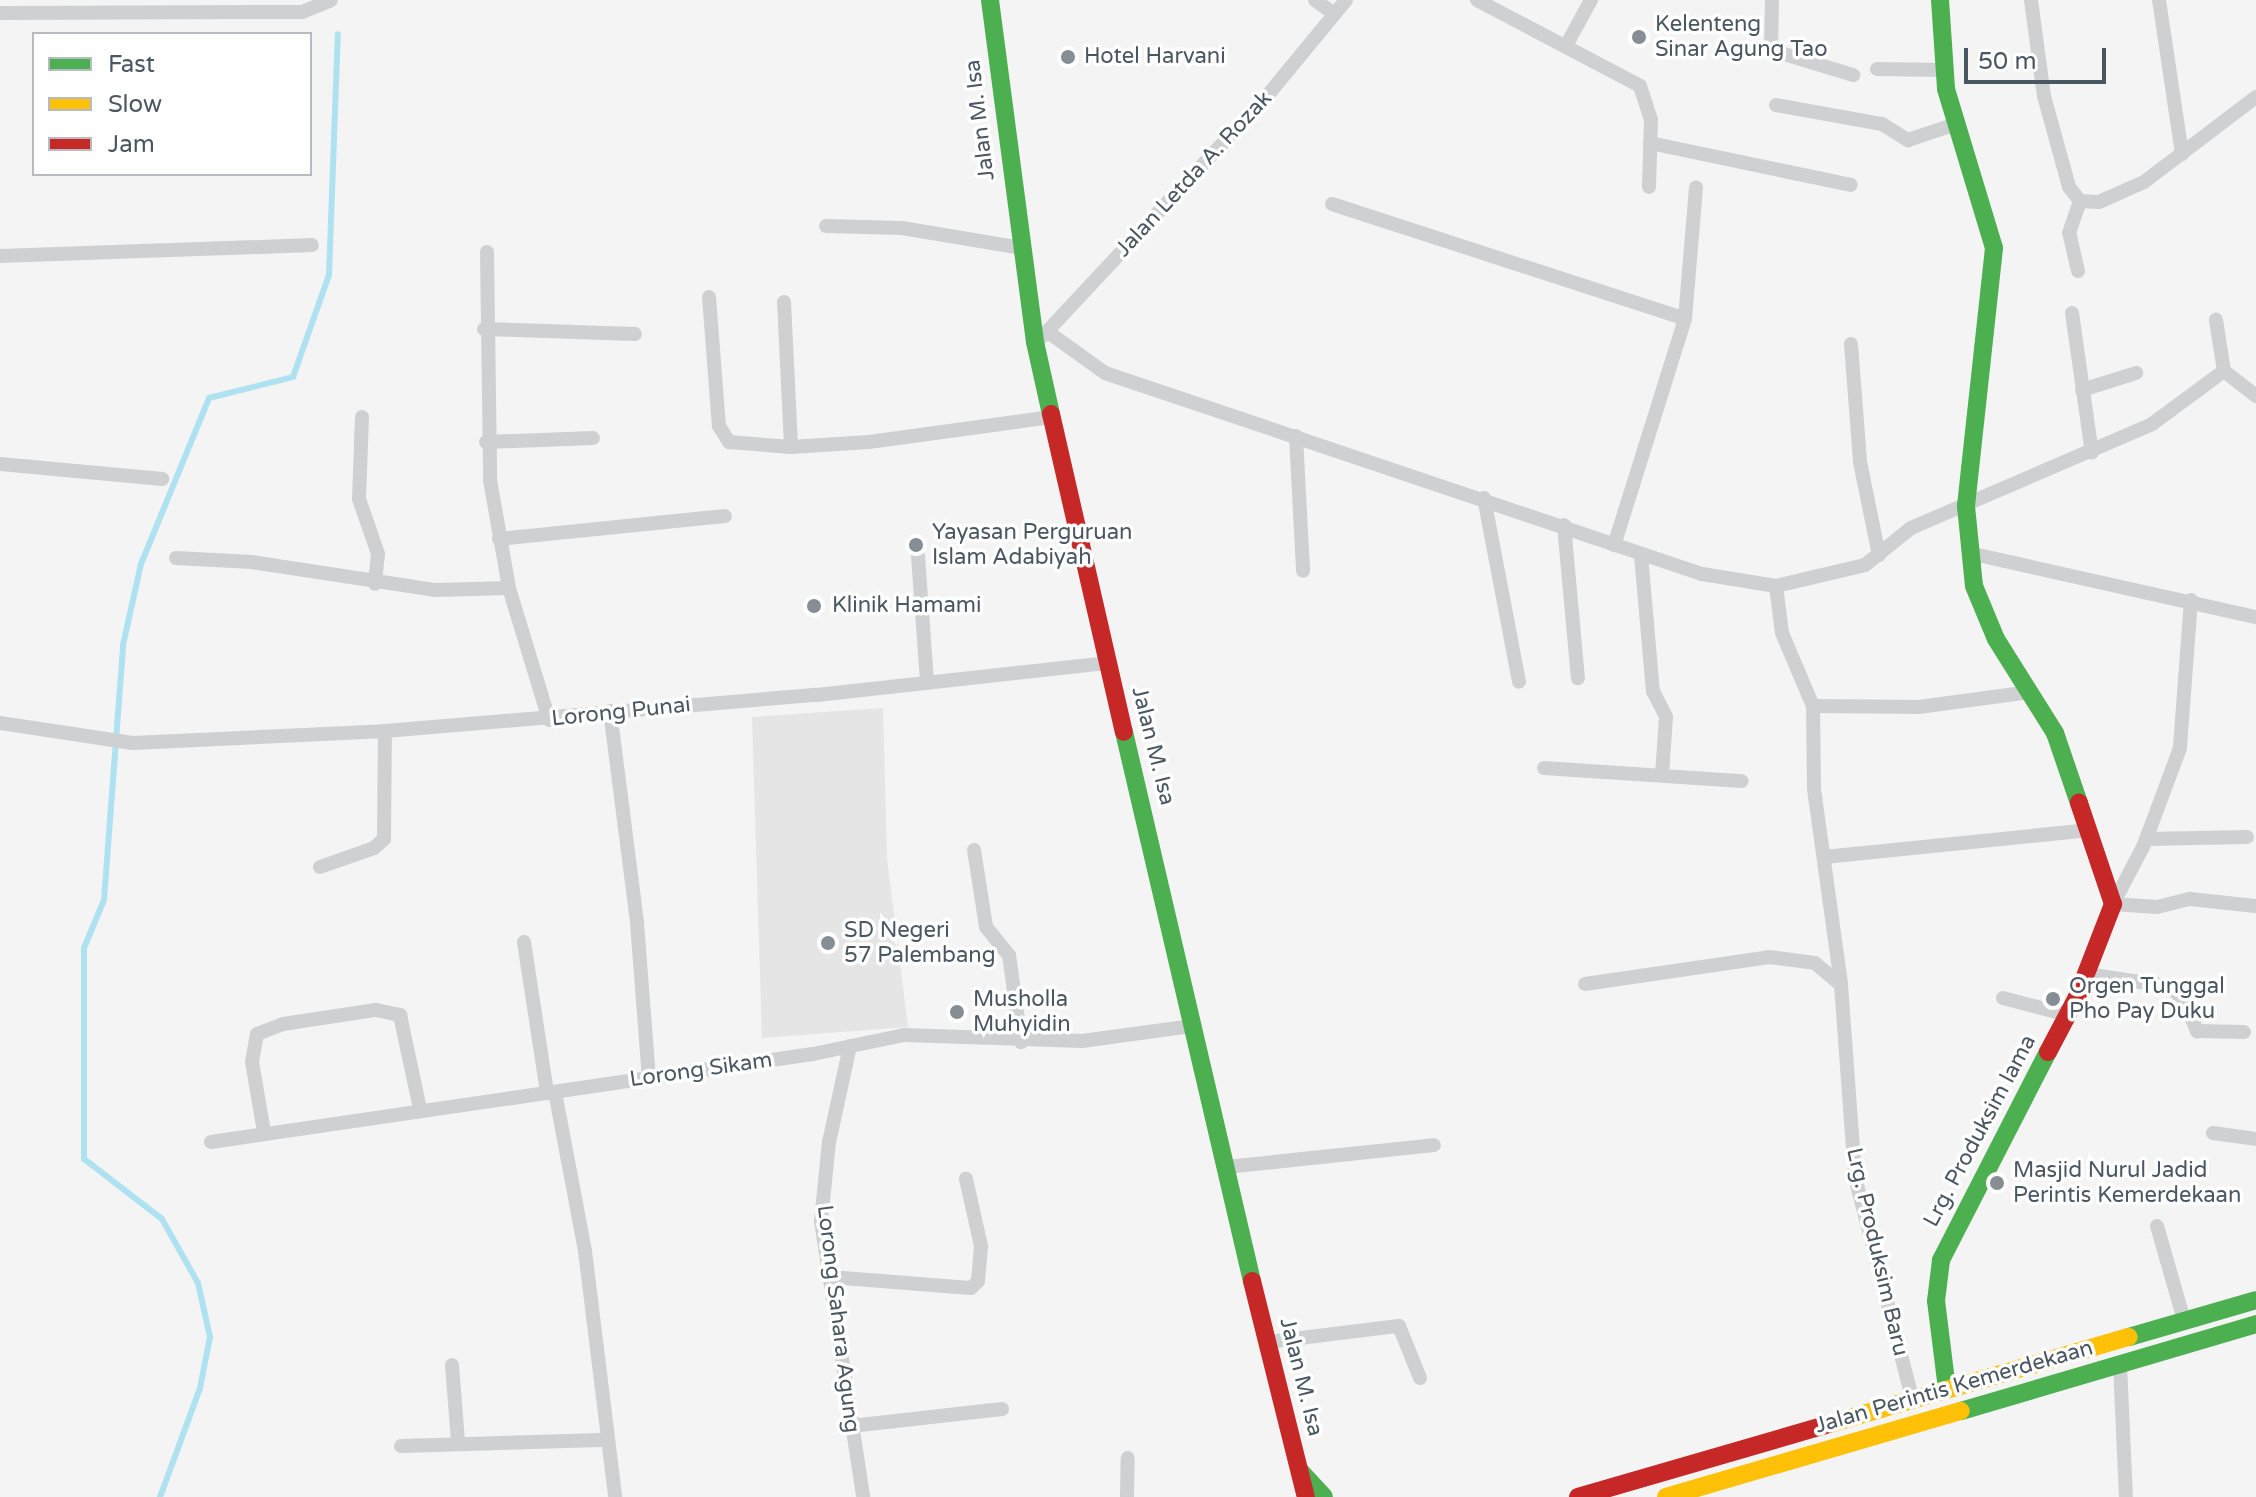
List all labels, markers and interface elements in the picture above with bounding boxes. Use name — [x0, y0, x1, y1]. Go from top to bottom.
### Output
place label: Kelenteng Sinar Agung Tao — [1655, 11, 1828, 62]
marker: Kelenteng Sinar Agung Tao — [1630, 28, 1648, 46]
legend — [32, 32, 312, 176]
scale bar — [1968, 32, 2110, 82]
place label: Hotel Harvani — [1084, 44, 1226, 70]
text: 50 m — [1978, 47, 2036, 76]
marker: Hotel Harvani — [1059, 48, 1077, 66]
text: Fast — [108, 50, 155, 79]
street label: Jalan M. Isa — [960, 58, 1000, 182]
street label: Jalan Letda A. Rozak — [1110, 86, 1278, 262]
text: Slow — [108, 90, 162, 119]
text: Jam — [108, 130, 155, 159]
place label: Yayasan Perguruan Islam Adabiyah — [932, 519, 1132, 570]
marker: Yayasan Perguruan Islam Adabiyah — [907, 536, 925, 554]
place label: Klinik Hamami — [832, 593, 981, 619]
marker: Klinik Hamami — [803, 595, 825, 617]
street label: Jalan M. Isa — [1126, 684, 1180, 808]
street label: Lorong Punai — [550, 692, 692, 732]
place label: SD Negeri 57 Palembang — [844, 917, 996, 968]
marker: SD Negeri 57 Palembang — [819, 934, 837, 952]
place label: Orgen Tunggal Pho Pay Duku — [2069, 973, 2225, 1024]
place label: Musholla Muhyidin — [973, 986, 1071, 1038]
marker: Orgen Tunggal Pho Pay Duku — [2044, 990, 2062, 1008]
marker: Musholla Muhyidin — [948, 1003, 966, 1021]
street label: Lrg. Produksim lama — [1918, 1030, 2042, 1232]
street label: Lorong Sikam — [628, 1047, 774, 1093]
street label: Lrg. Produksim Baru — [1840, 1145, 1914, 1359]
place label: Masjid Nurul Jadid Perintis Kemerdekaan — [2013, 1157, 2241, 1208]
marker: Masjid Nurul Jadid Perintis Kemerdekaan — [1988, 1174, 2006, 1192]
street label: Lorong Sahara Agung — [811, 1204, 865, 1434]
street label: Jalan M. Isa — [1274, 1315, 1328, 1439]
street label: Jalan Perintis Kemerdekaan — [1812, 1335, 2096, 1439]

